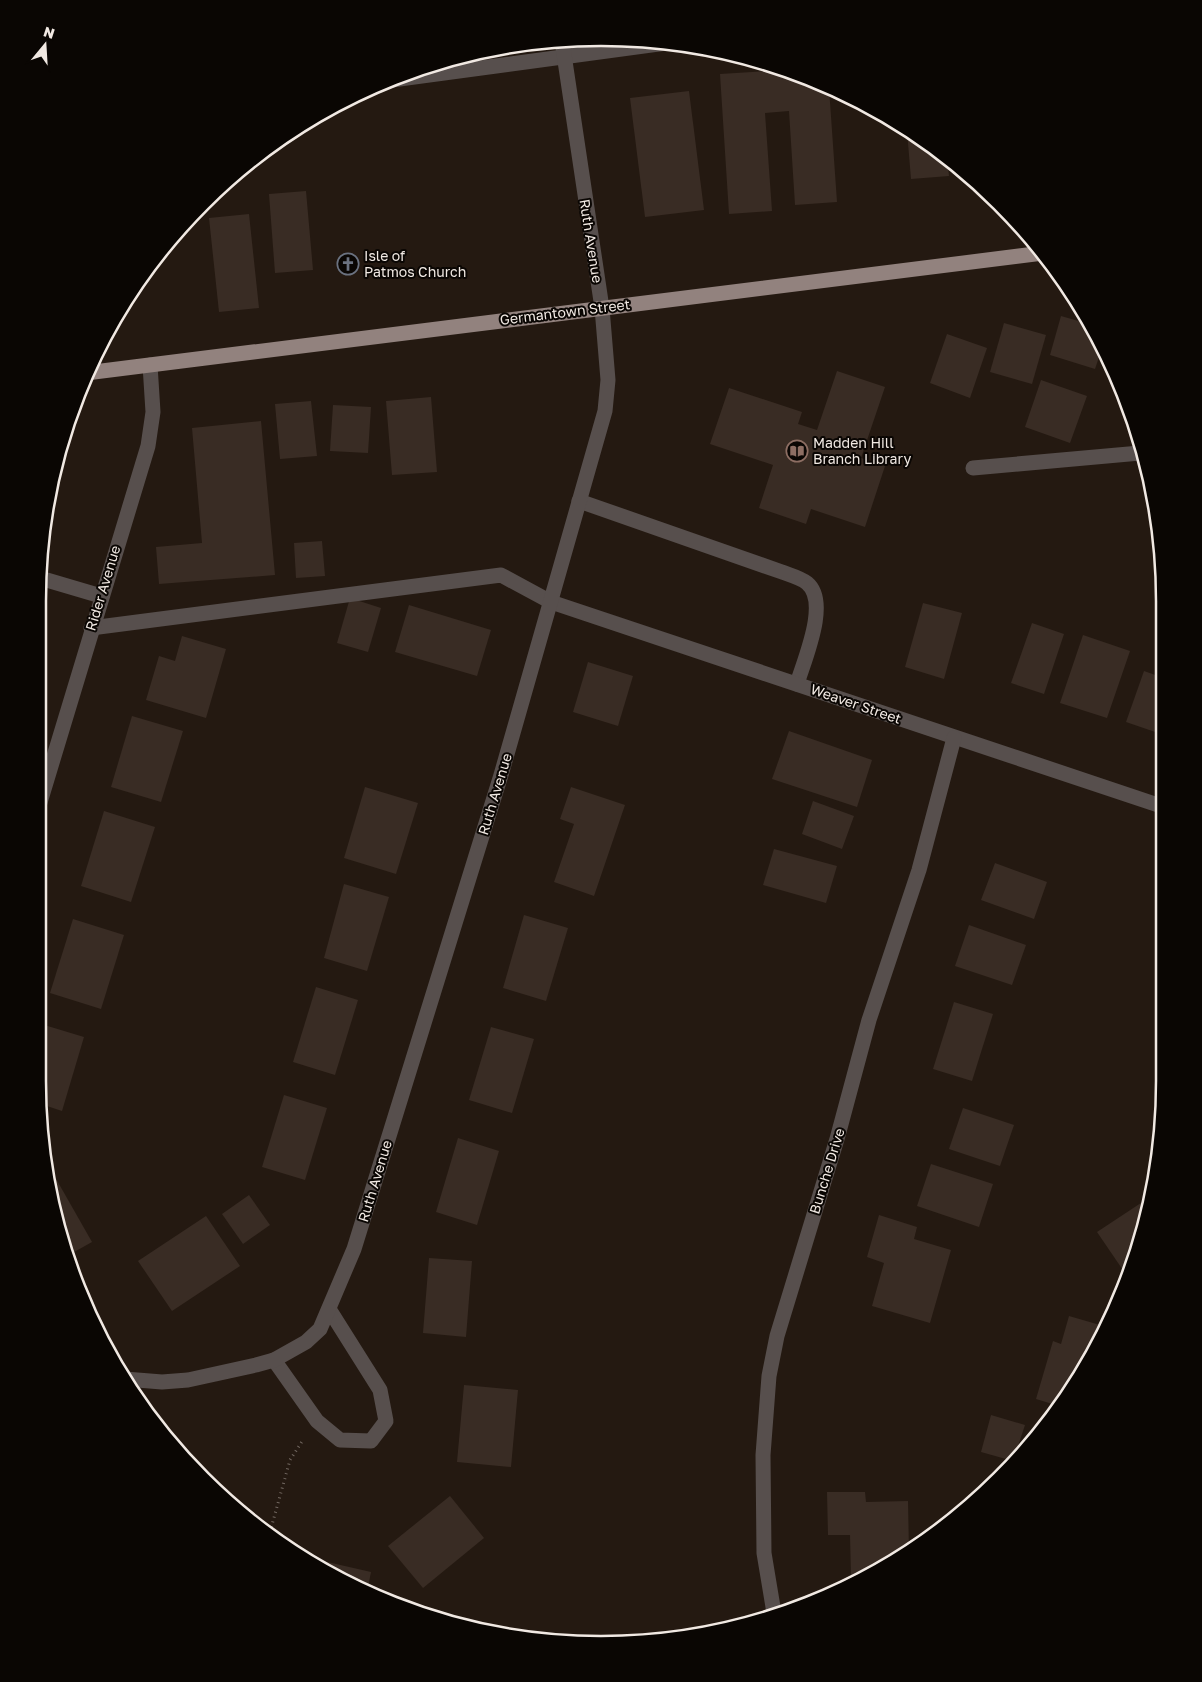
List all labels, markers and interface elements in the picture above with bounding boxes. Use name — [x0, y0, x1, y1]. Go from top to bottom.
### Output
north arrow — [20, 20, 70, 70]
text: N — [41, 22, 57, 42]
street label: Ruth Avenue — [576, 198, 607, 284]
place label: Isle of Patmos Church — [364, 247, 466, 280]
church icon: Isle of Patmos Church — [336, 252, 360, 276]
street label: Germantown Street — [499, 295, 631, 328]
place label: Madden Hill Branch Library — [813, 434, 911, 467]
library icon: Madden Hill Branch Library — [785, 439, 809, 463]
street label: Rider Avenue — [81, 543, 124, 633]
street label: Weaver Street — [809, 680, 904, 727]
street label: Ruth Avenue — [474, 751, 515, 837]
street label: Bunche Drive — [805, 1126, 848, 1216]
street label: Ruth Avenue — [354, 1138, 395, 1224]

